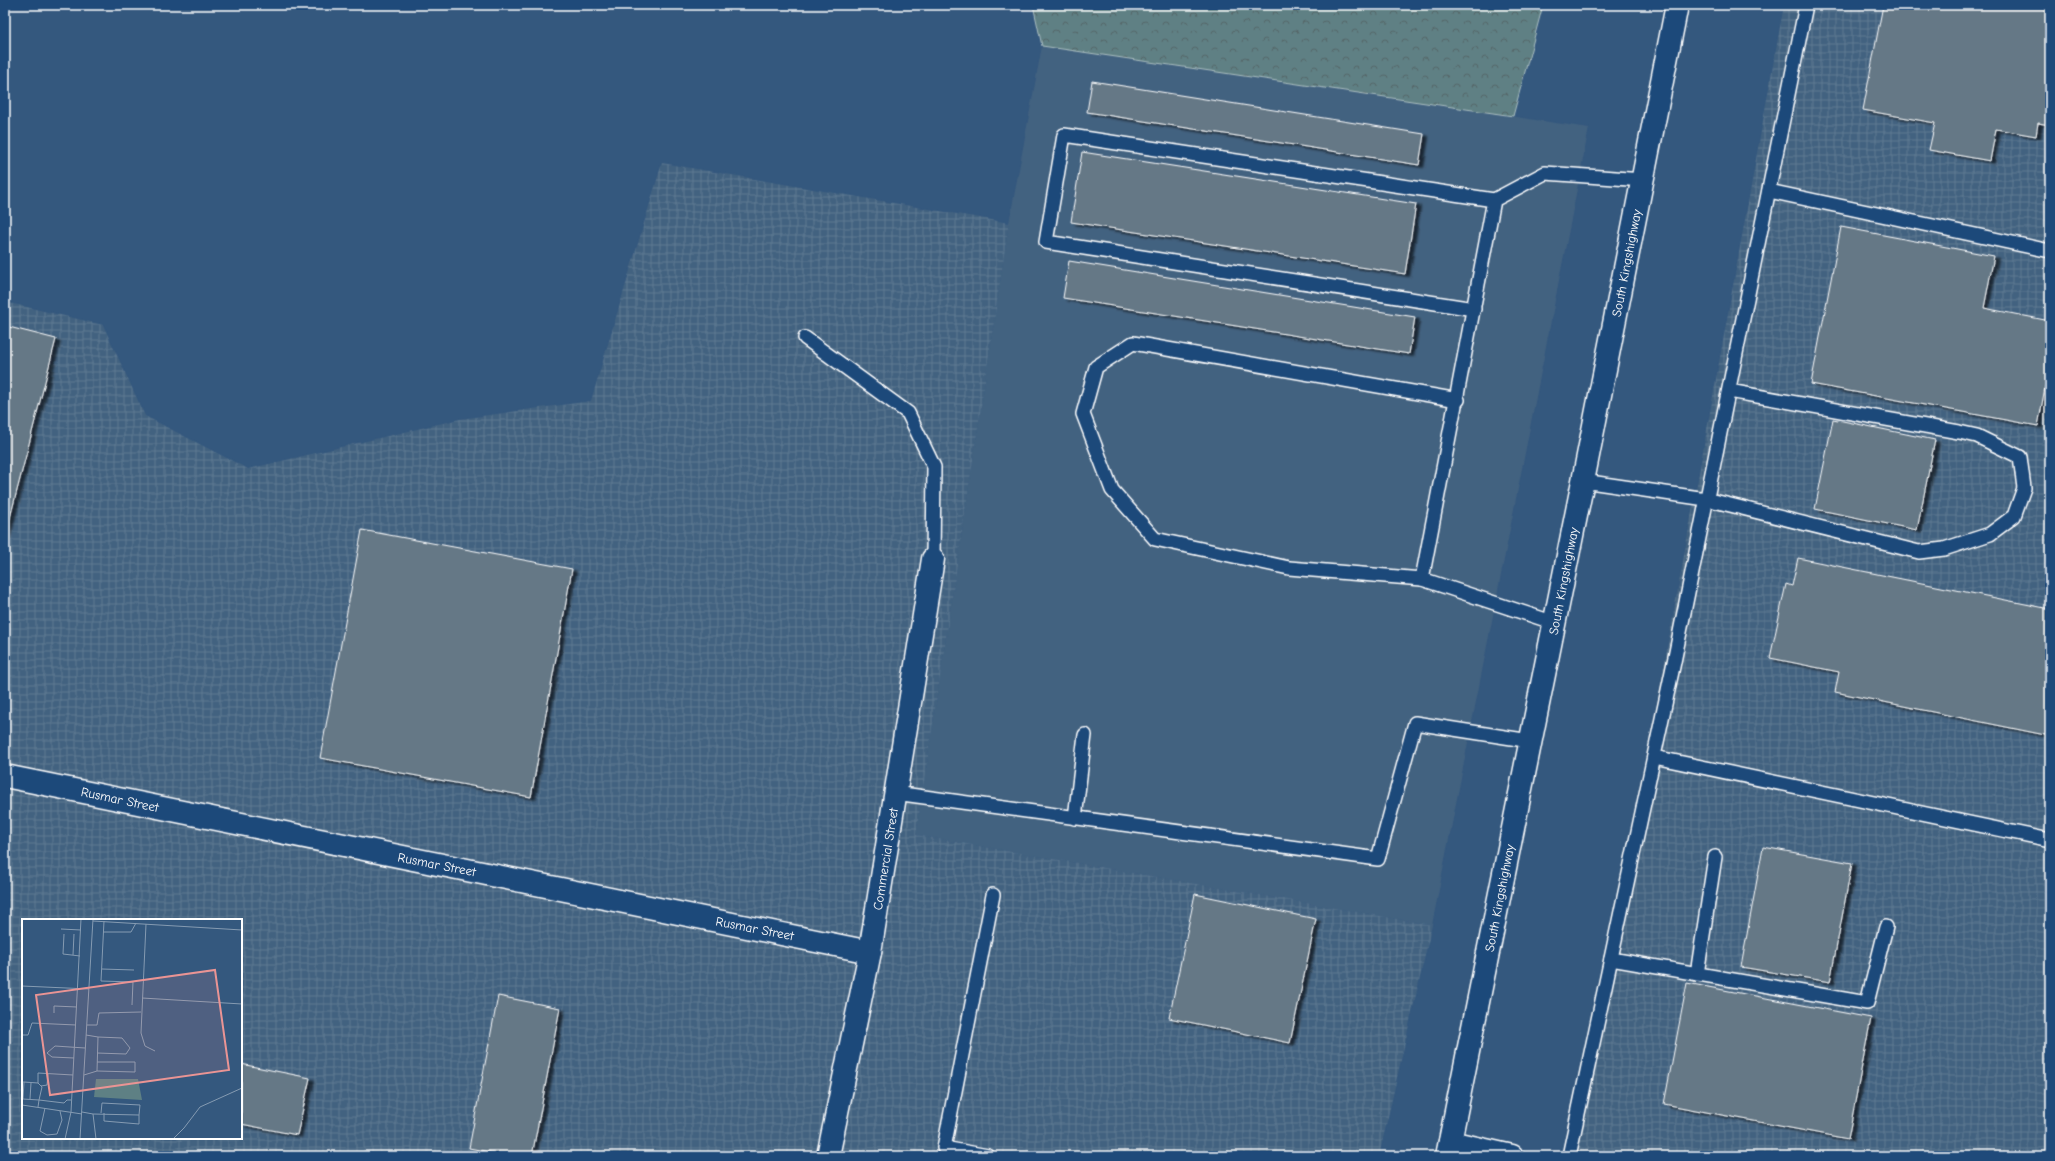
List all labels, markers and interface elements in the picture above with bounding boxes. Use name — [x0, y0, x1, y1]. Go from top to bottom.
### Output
street label: South Kingshighway — [1609, 208, 1644, 318]
street label: South Kingshighway — [1546, 526, 1581, 636]
street label: Rusmar Street — [80, 784, 161, 815]
street label: Commercial Street — [870, 806, 901, 911]
street label: South Kingshighway — [1482, 843, 1517, 953]
street label: Rusmar Street — [397, 850, 479, 880]
street label: Rusmar Street — [715, 914, 797, 944]
inset map — [22, 919, 242, 1139]

